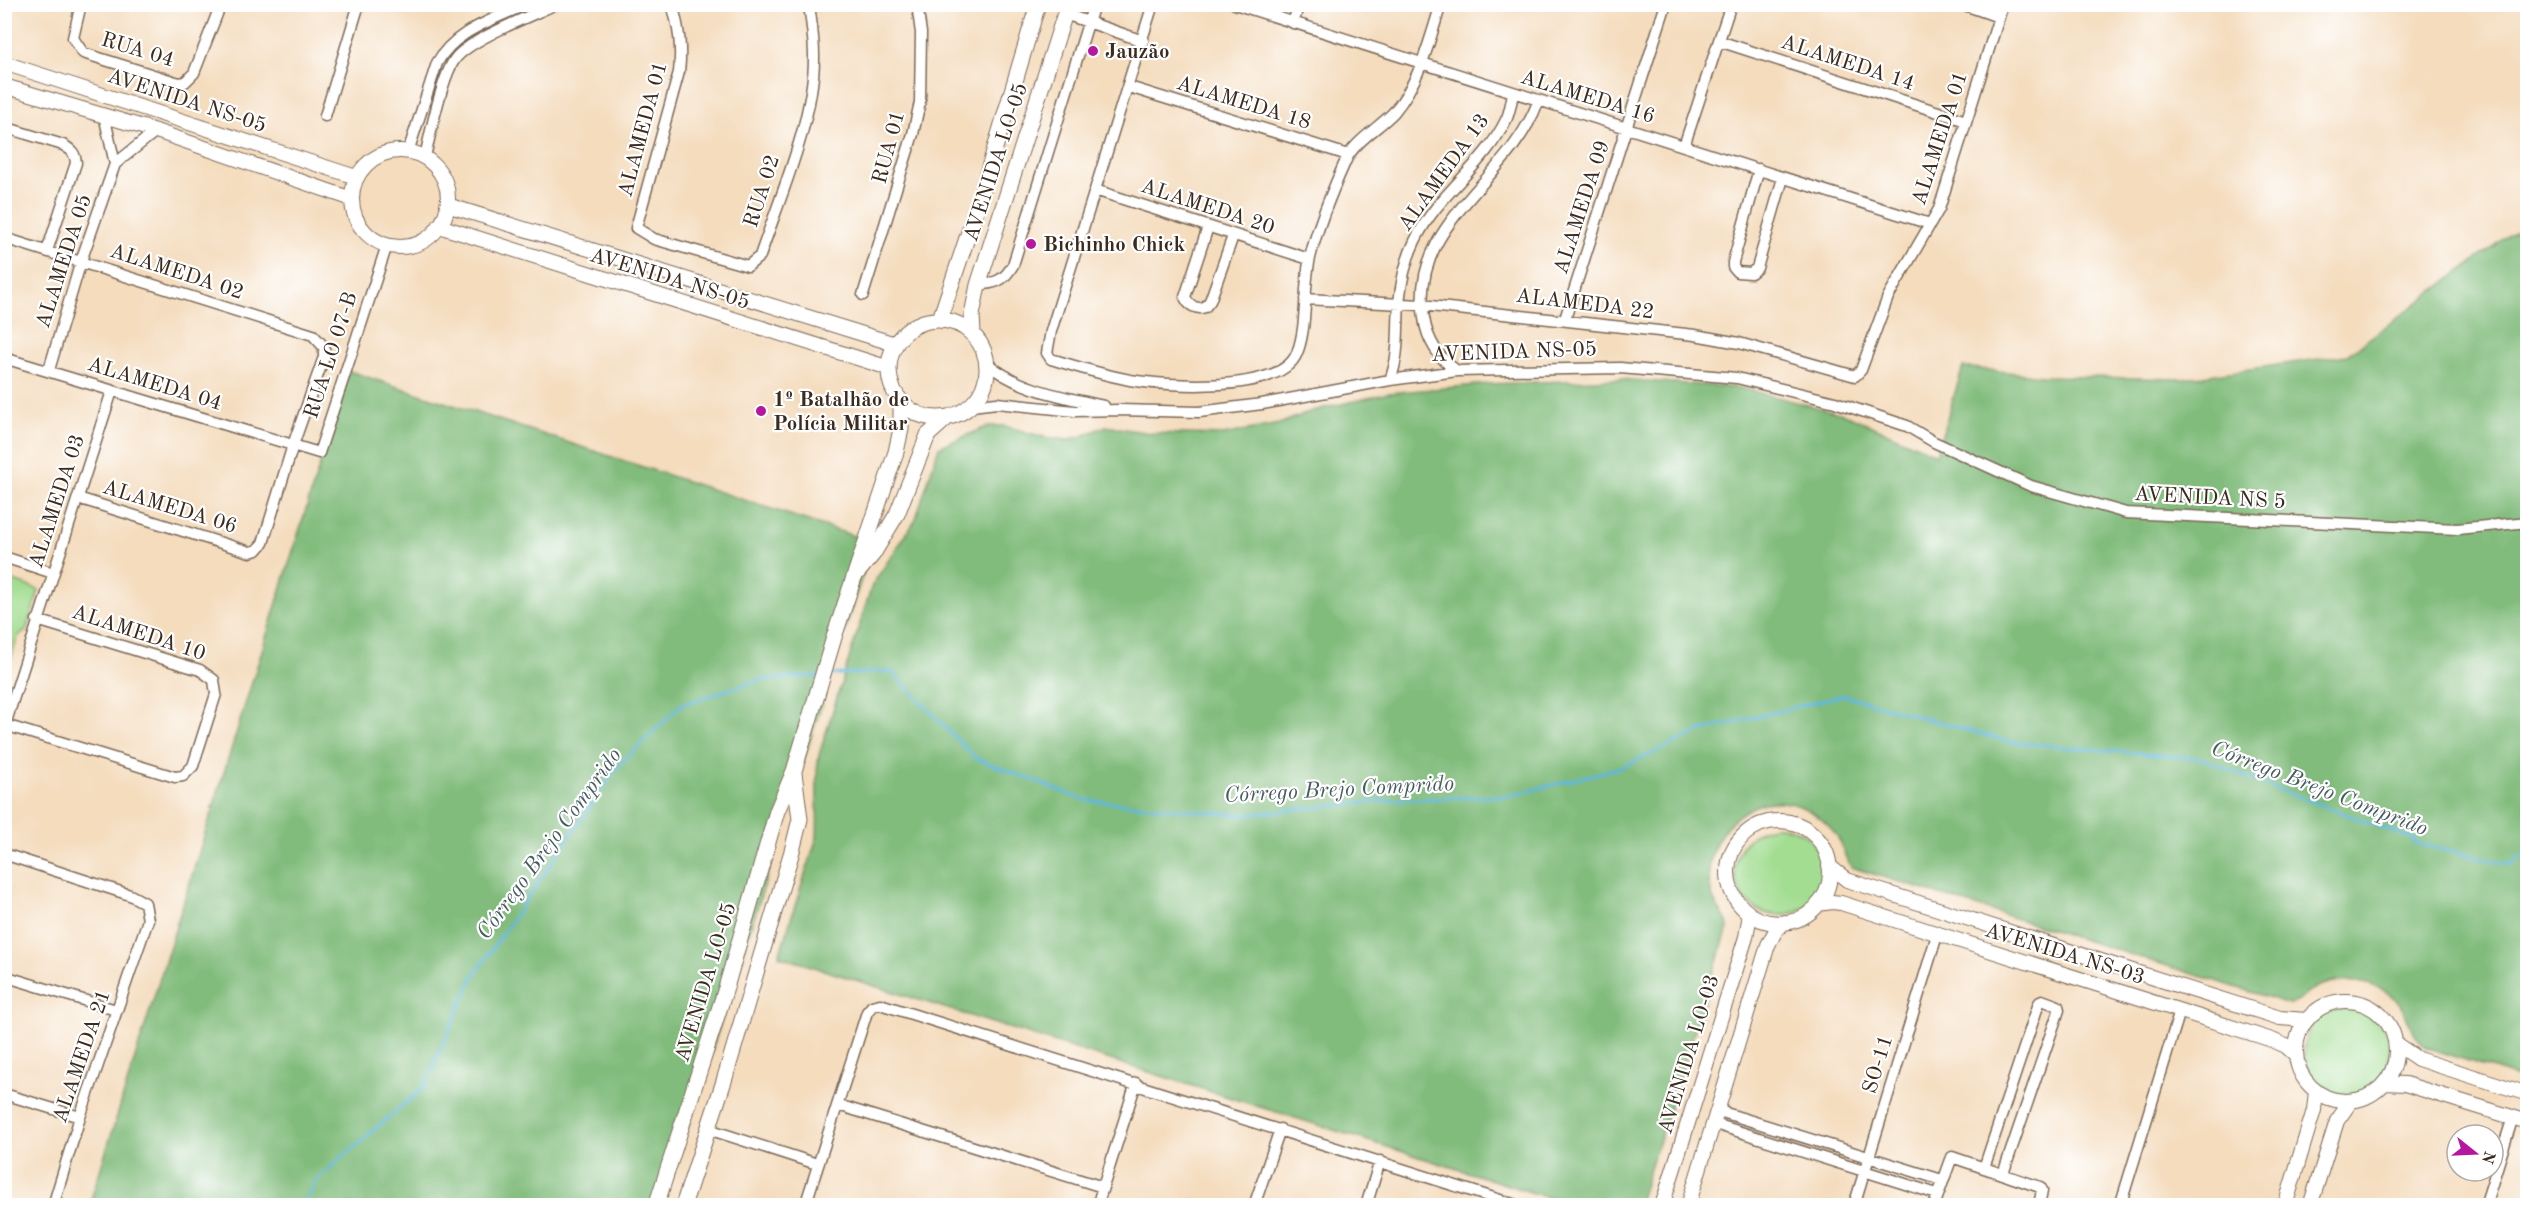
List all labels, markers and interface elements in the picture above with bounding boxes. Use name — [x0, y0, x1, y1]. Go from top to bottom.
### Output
street label: RUA 04 — [99, 29, 176, 71]
street label: ALAMEDA 14 — [1778, 32, 1917, 95]
place label: Jauzão — [1105, 42, 1169, 63]
marker: Jauzão — [1086, 44, 1100, 58]
street label: ALAMEDA 01 — [615, 59, 672, 200]
street label: AVENIDA NS-05 — [104, 66, 269, 137]
street label: ALAMEDA 16 — [1518, 67, 1657, 128]
street label: ALAMEDA 01 — [1909, 69, 1972, 208]
street label: ALAMEDA 18 — [1174, 73, 1313, 134]
street label: AVENIDA LO-05 — [961, 80, 1032, 244]
street label: RUA 01 — [870, 108, 909, 186]
street label: ALAMEDA 13 — [1395, 110, 1494, 236]
street label: ALAMEDA 09 — [1551, 138, 1614, 277]
street label: RUA 02 — [741, 153, 784, 230]
street label: ALAMEDA 20 — [1138, 176, 1277, 239]
street label: ALAMEDA 05 — [33, 192, 96, 331]
place label: Bichinho Chick — [1043, 235, 1185, 256]
marker: Bichinho Chick — [1024, 237, 1038, 251]
street label: ALAMEDA 02 — [107, 241, 246, 304]
street label: AVENIDA NS-05 — [587, 245, 752, 314]
street label: ALAMEDA 22 — [1514, 286, 1655, 323]
street label: RUA LO 07-B — [301, 290, 362, 421]
street label: AVENIDA NS-05 — [1431, 339, 1597, 366]
street label: ALAMEDA 04 — [85, 354, 224, 415]
place label: 1º Batalhão de Polícia Militar — [773, 390, 910, 435]
marker: 1º Batalhão de Polícia Militar — [754, 404, 768, 418]
street label: ALAMEDA 03 — [26, 432, 89, 571]
street label: ALAMEDA 06 — [100, 477, 239, 538]
street label: AVENIDA NS 5 — [2133, 484, 2286, 513]
street label: ALAMEDA 10 — [69, 602, 208, 665]
water label: Córrego Brejo Comprido — [2208, 737, 2431, 840]
water label: Córrego Brejo Comprido — [473, 745, 626, 944]
water label: Córrego Brejo Comprido — [1224, 773, 1455, 807]
street label: AVENIDA LO-05 — [672, 900, 741, 1065]
street label: AVENIDA NS-03 — [1982, 920, 2147, 989]
street label: AVENIDA LO-03 — [1655, 972, 1724, 1137]
street label: ALAMEDA 21 — [50, 987, 115, 1126]
street label: SO-11 — [1860, 1033, 1897, 1096]
north arrow — [2445, 1123, 2505, 1183]
text: N — [2478, 1149, 2497, 1166]

